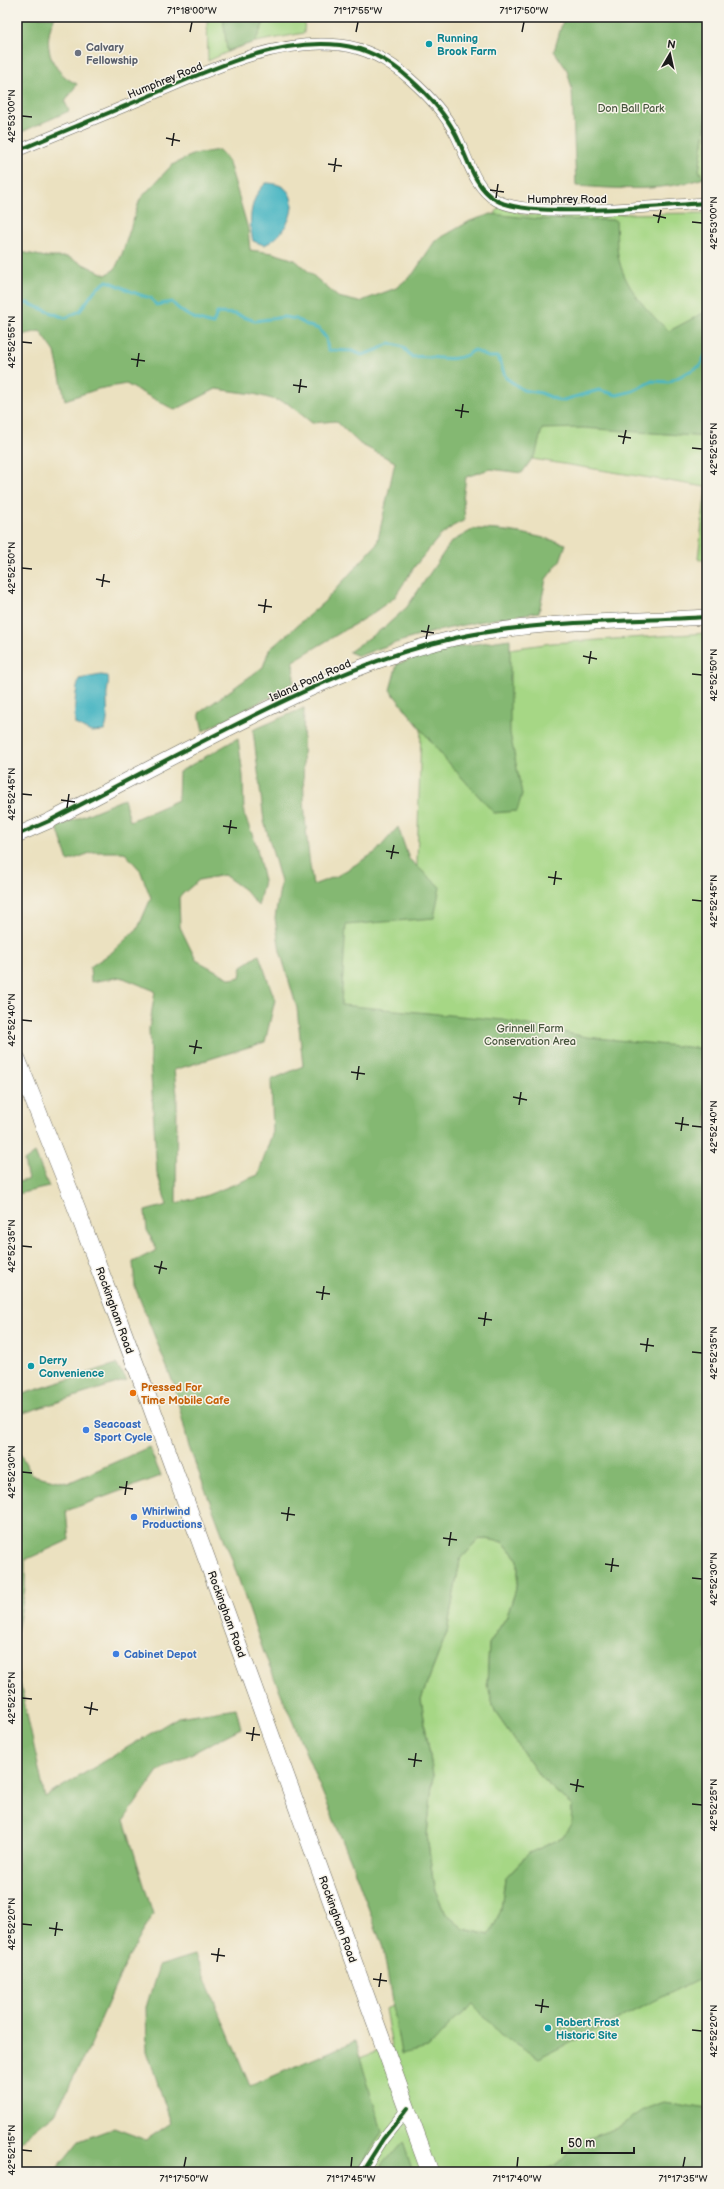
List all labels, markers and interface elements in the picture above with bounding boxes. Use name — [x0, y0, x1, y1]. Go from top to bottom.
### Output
text: 71°18'00"W — [167, 5, 217, 17]
text: 71°17'55"W — [334, 5, 382, 17]
text: 71°17'50"W — [500, 5, 548, 17]
place label: Running Brook Farm — [437, 32, 497, 58]
north arrow — [650, 34, 690, 74]
text: N — [666, 38, 677, 52]
marker: Running Brook Farm — [424, 39, 434, 49]
place label: Calvary Fellowship — [86, 41, 138, 67]
marker: Calvary Fellowship — [73, 48, 83, 58]
street label: Humphrey Road — [126, 60, 205, 101]
text: 42°53'00"N — [6, 89, 18, 143]
park label: Don Ball Park — [598, 102, 665, 115]
street label: Humphrey Road — [527, 193, 607, 206]
text: 42°53'00"N — [708, 196, 720, 250]
text: 42°52'55"N — [6, 316, 18, 368]
text: 42°52'55"N — [708, 423, 720, 475]
text: 42°52'50"N — [6, 541, 18, 595]
text: 42°52'50"N — [708, 648, 720, 702]
street label: Island Pond Road — [267, 657, 353, 704]
text: 42°52'45"N — [6, 767, 18, 821]
text: 42°52'45"N — [708, 874, 720, 928]
text: 42°52'40"N — [6, 993, 18, 1047]
park label: Grinnell Farm Conservation Area — [484, 1022, 576, 1048]
text: 42°52'40"N — [708, 1100, 720, 1154]
text: 42°52'35"N — [6, 1219, 18, 1273]
street label: Rockingham Road — [93, 1265, 136, 1355]
text: 42°52'35"N — [708, 1326, 720, 1380]
place label: Derry Convenience — [39, 1354, 104, 1380]
marker: Derry Convenience — [26, 1361, 36, 1371]
place label: Pressed For Time Mobile Cafe — [141, 1381, 229, 1407]
marker: Pressed For Time Mobile Cafe — [128, 1388, 138, 1398]
place label: Seacoast Sport Cycle — [94, 1418, 152, 1444]
marker: Seacoast Sport Cycle — [81, 1425, 91, 1435]
text: 42°52'30"N — [6, 1445, 18, 1499]
place label: Whirlwind Productions — [142, 1505, 203, 1531]
marker: Whirlwind Productions — [129, 1512, 139, 1522]
text: 42°52'30"N — [708, 1552, 720, 1606]
street label: Rockingham Road — [205, 1569, 248, 1659]
place label: Cabinet Depot — [124, 1648, 197, 1661]
marker: Cabinet Depot — [111, 1649, 121, 1659]
text: 42°52'25"N — [6, 1671, 18, 1725]
text: 42°52'25"N — [708, 1778, 720, 1832]
street label: Rockingham Road — [316, 1874, 359, 1964]
text: 42°52'20"N — [6, 1897, 18, 1951]
text: 42°52'20"N — [708, 2004, 720, 2058]
place label: Robert Frost Historic Site — [556, 2016, 620, 2042]
marker: Robert Frost Historic Site — [543, 2023, 553, 2033]
text: 42°52'15"N — [6, 2124, 18, 2176]
scale bar — [562, 2129, 634, 2155]
text: 50 m — [568, 2136, 595, 2151]
text: 71°17'50"W — [160, 2173, 208, 2185]
text: 71°17'45"W — [326, 2173, 376, 2185]
text: 71°17'40"W — [492, 2173, 542, 2185]
text: 71°17'35"W — [658, 2173, 708, 2185]

